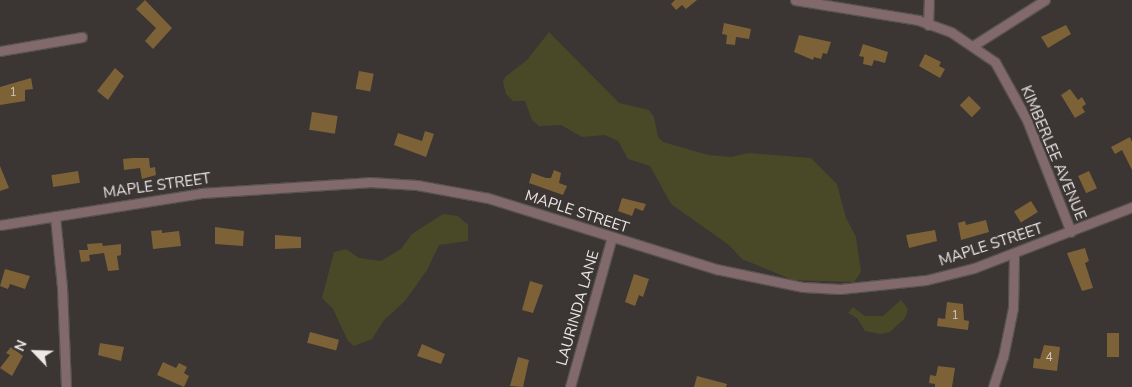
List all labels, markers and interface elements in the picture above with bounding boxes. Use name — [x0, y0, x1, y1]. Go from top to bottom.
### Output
street label: KIMBERLEE AVENUE — [1017, 83, 1089, 223]
house number: 1 — [9, 86, 17, 100]
street label: MAPLE STREET — [102, 170, 212, 202]
street label: MAPLE STREET — [523, 187, 631, 237]
street label: MAPLE STREET — [937, 220, 1045, 270]
street label: LAURINDA LANE — [553, 248, 603, 368]
house number: 1 — [951, 309, 959, 323]
north arrow — [10, 327, 60, 377]
text: N — [10, 337, 32, 354]
house number: 4 — [1045, 351, 1053, 365]

